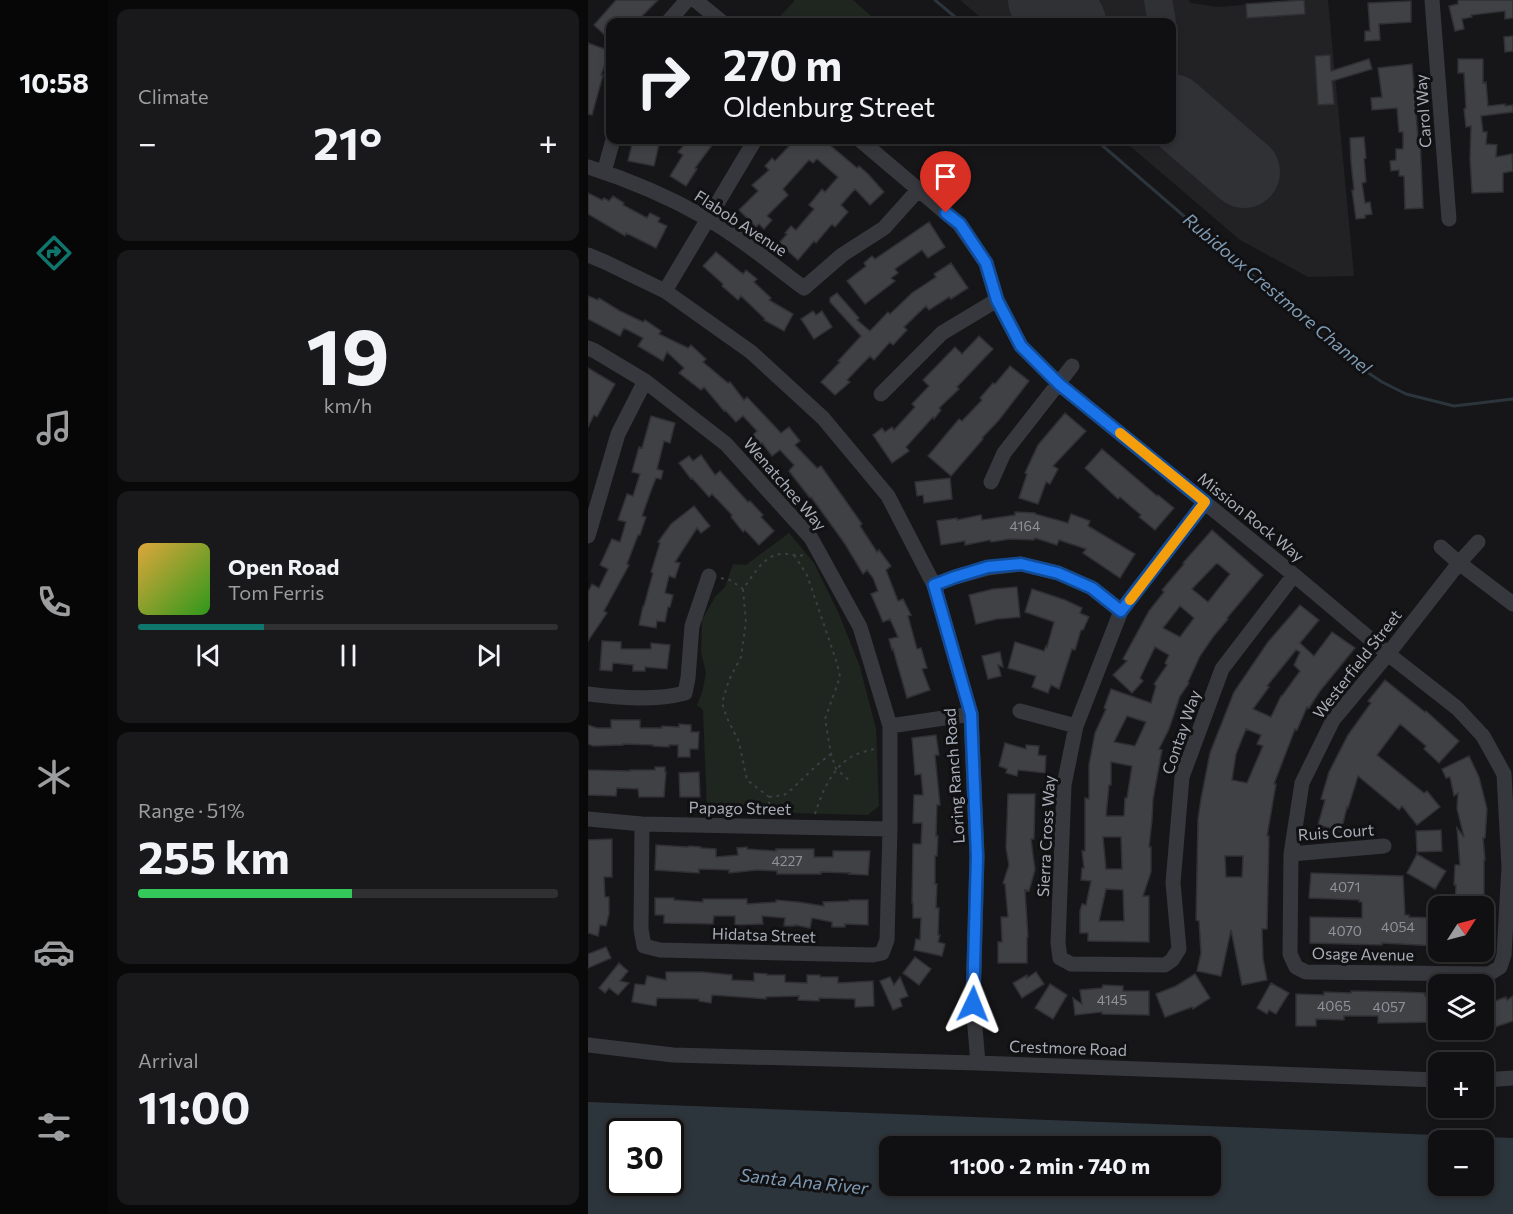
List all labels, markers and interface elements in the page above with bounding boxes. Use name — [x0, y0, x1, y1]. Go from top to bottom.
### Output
text: 270 m — [723, 38, 842, 90]
icon: right — [624, 42, 702, 120]
text: 10:58 — [19, 66, 89, 99]
street label: Carol Way — [1410, 73, 1435, 149]
text: Climate — [138, 84, 208, 108]
text: Oldenburg Street — [723, 90, 935, 123]
text: 21° — [313, 114, 382, 169]
text: − — [138, 121, 157, 162]
text: + — [539, 121, 558, 162]
pin — [920, 151, 971, 213]
icon: arrive — [929, 160, 962, 193]
street label: Flabob Avenue — [691, 186, 791, 260]
water label: Rubidoux Crestmore Channel — [1179, 208, 1376, 379]
icon: directions — [33, 232, 75, 274]
text: 19 — [306, 306, 390, 401]
text: km/h — [324, 393, 372, 417]
icon: music — [33, 407, 75, 449]
street label: Wenatchee Way — [740, 433, 831, 534]
street label: Mission Rock Way — [1194, 468, 1308, 565]
house number: 4164 — [1010, 517, 1041, 534]
text: Open Road — [228, 553, 339, 580]
text: Tom Ferris — [228, 580, 324, 604]
icon: phone — [33, 581, 75, 623]
street label: Westerfield Street — [1308, 605, 1405, 722]
icon: previous — [192, 639, 225, 672]
icon: pause — [332, 639, 365, 672]
icon: next — [472, 639, 505, 672]
street label: Contay Way — [1157, 687, 1204, 776]
street label: Loring Ranch Road — [939, 708, 968, 844]
icon: climate — [33, 756, 75, 798]
street label: Sierra Cross Way — [1033, 775, 1058, 897]
street label: Papago Street — [689, 797, 792, 818]
text: Range · 51% — [138, 798, 245, 822]
street label: Ruis Court — [1297, 819, 1375, 844]
text: 255 km — [138, 828, 290, 883]
house number: 4227 — [771, 852, 803, 869]
house number: 4071 — [1330, 878, 1360, 895]
north arrow — [1428, 896, 1494, 962]
map controls — [1428, 896, 1494, 1196]
house number: 4054 — [1381, 918, 1416, 935]
house number: 4070 — [1328, 922, 1362, 939]
street label: Hidatsa Street — [712, 923, 817, 946]
icon: car — [33, 931, 75, 973]
street label: Osage Avenue — [1312, 943, 1414, 964]
position arrow — [941, 972, 1005, 1036]
button: layers — [1428, 974, 1494, 1040]
house number: 4145 — [1097, 991, 1127, 1008]
house number: 4065 — [1317, 997, 1351, 1014]
house number: 4057 — [1373, 998, 1405, 1015]
street label: Crestmore Road — [1009, 1036, 1127, 1059]
text: Arrival — [138, 1048, 199, 1072]
button: + — [1428, 1052, 1494, 1118]
text: 11:00 — [138, 1078, 250, 1133]
icon: filters — [33, 1106, 75, 1148]
speed limit sign: 30 — [606, 1118, 684, 1196]
button: − — [1428, 1130, 1494, 1196]
text: 11:00 · 2 min · 740 m — [950, 1152, 1150, 1179]
water label: Santa Ana River — [739, 1163, 870, 1199]

